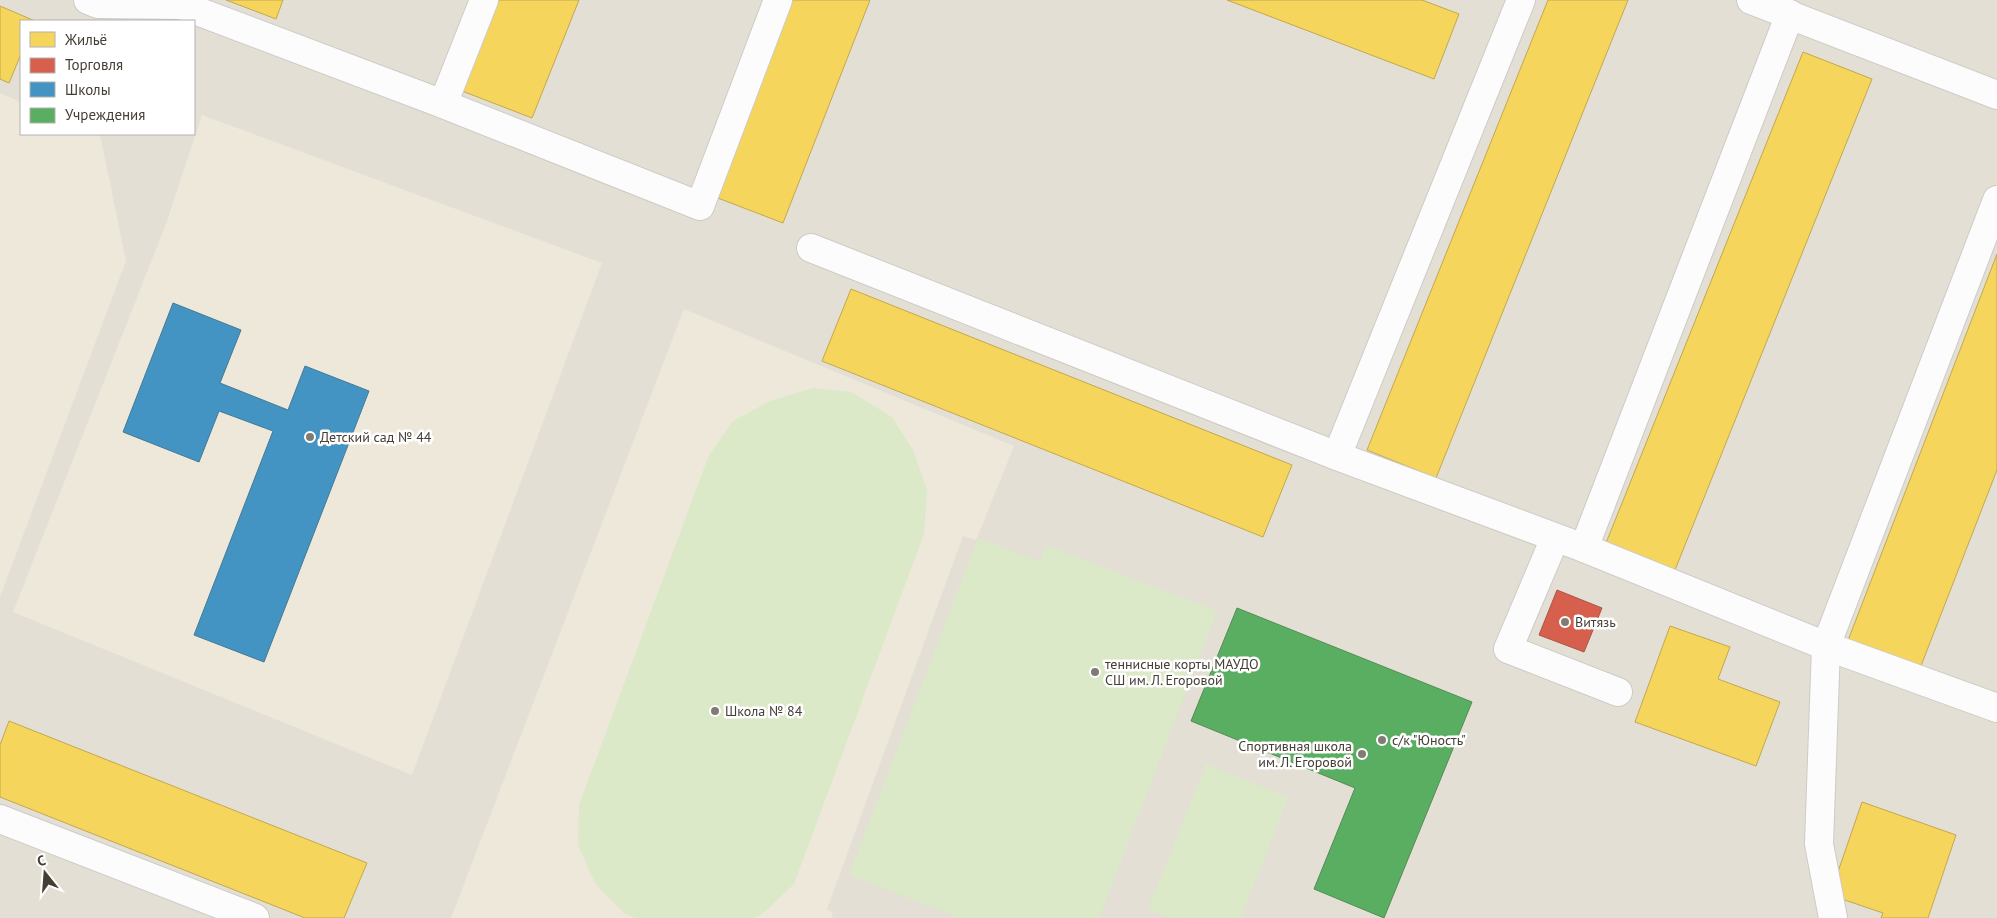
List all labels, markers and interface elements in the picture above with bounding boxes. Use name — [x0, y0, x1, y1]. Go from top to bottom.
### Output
legend — [20, 20, 195, 135]
text: Жильё — [64, 30, 107, 49]
text: Торговля — [65, 55, 123, 74]
text: Школы — [65, 80, 111, 99]
text: Учреждения — [65, 105, 145, 124]
place label: Детский сад № 44 — [320, 428, 432, 446]
marker: Детский сад № 44 — [304, 431, 316, 443]
place label: Витязь — [1575, 613, 1616, 631]
marker: Витязь — [1559, 616, 1571, 628]
place label: теннисные корты МАУДО СШ им. Л. Егоровой — [1105, 655, 1259, 689]
marker: теннисные корты МАУДО СШ им. Л. Егоровой — [1089, 666, 1101, 678]
place label: Школа № 84 — [725, 702, 803, 720]
marker: Школа № 84 — [709, 705, 721, 717]
place label: с/к "Юность" — [1392, 731, 1466, 749]
marker: с/к "Юность" — [1376, 734, 1388, 746]
place label: Спортивная школа им. Л. Егоровой — [1238, 737, 1352, 771]
marker: Спортивная школа им. Л. Егоровой — [1356, 748, 1368, 760]
north arrow — [20, 848, 70, 898]
text: С — [35, 851, 48, 870]

